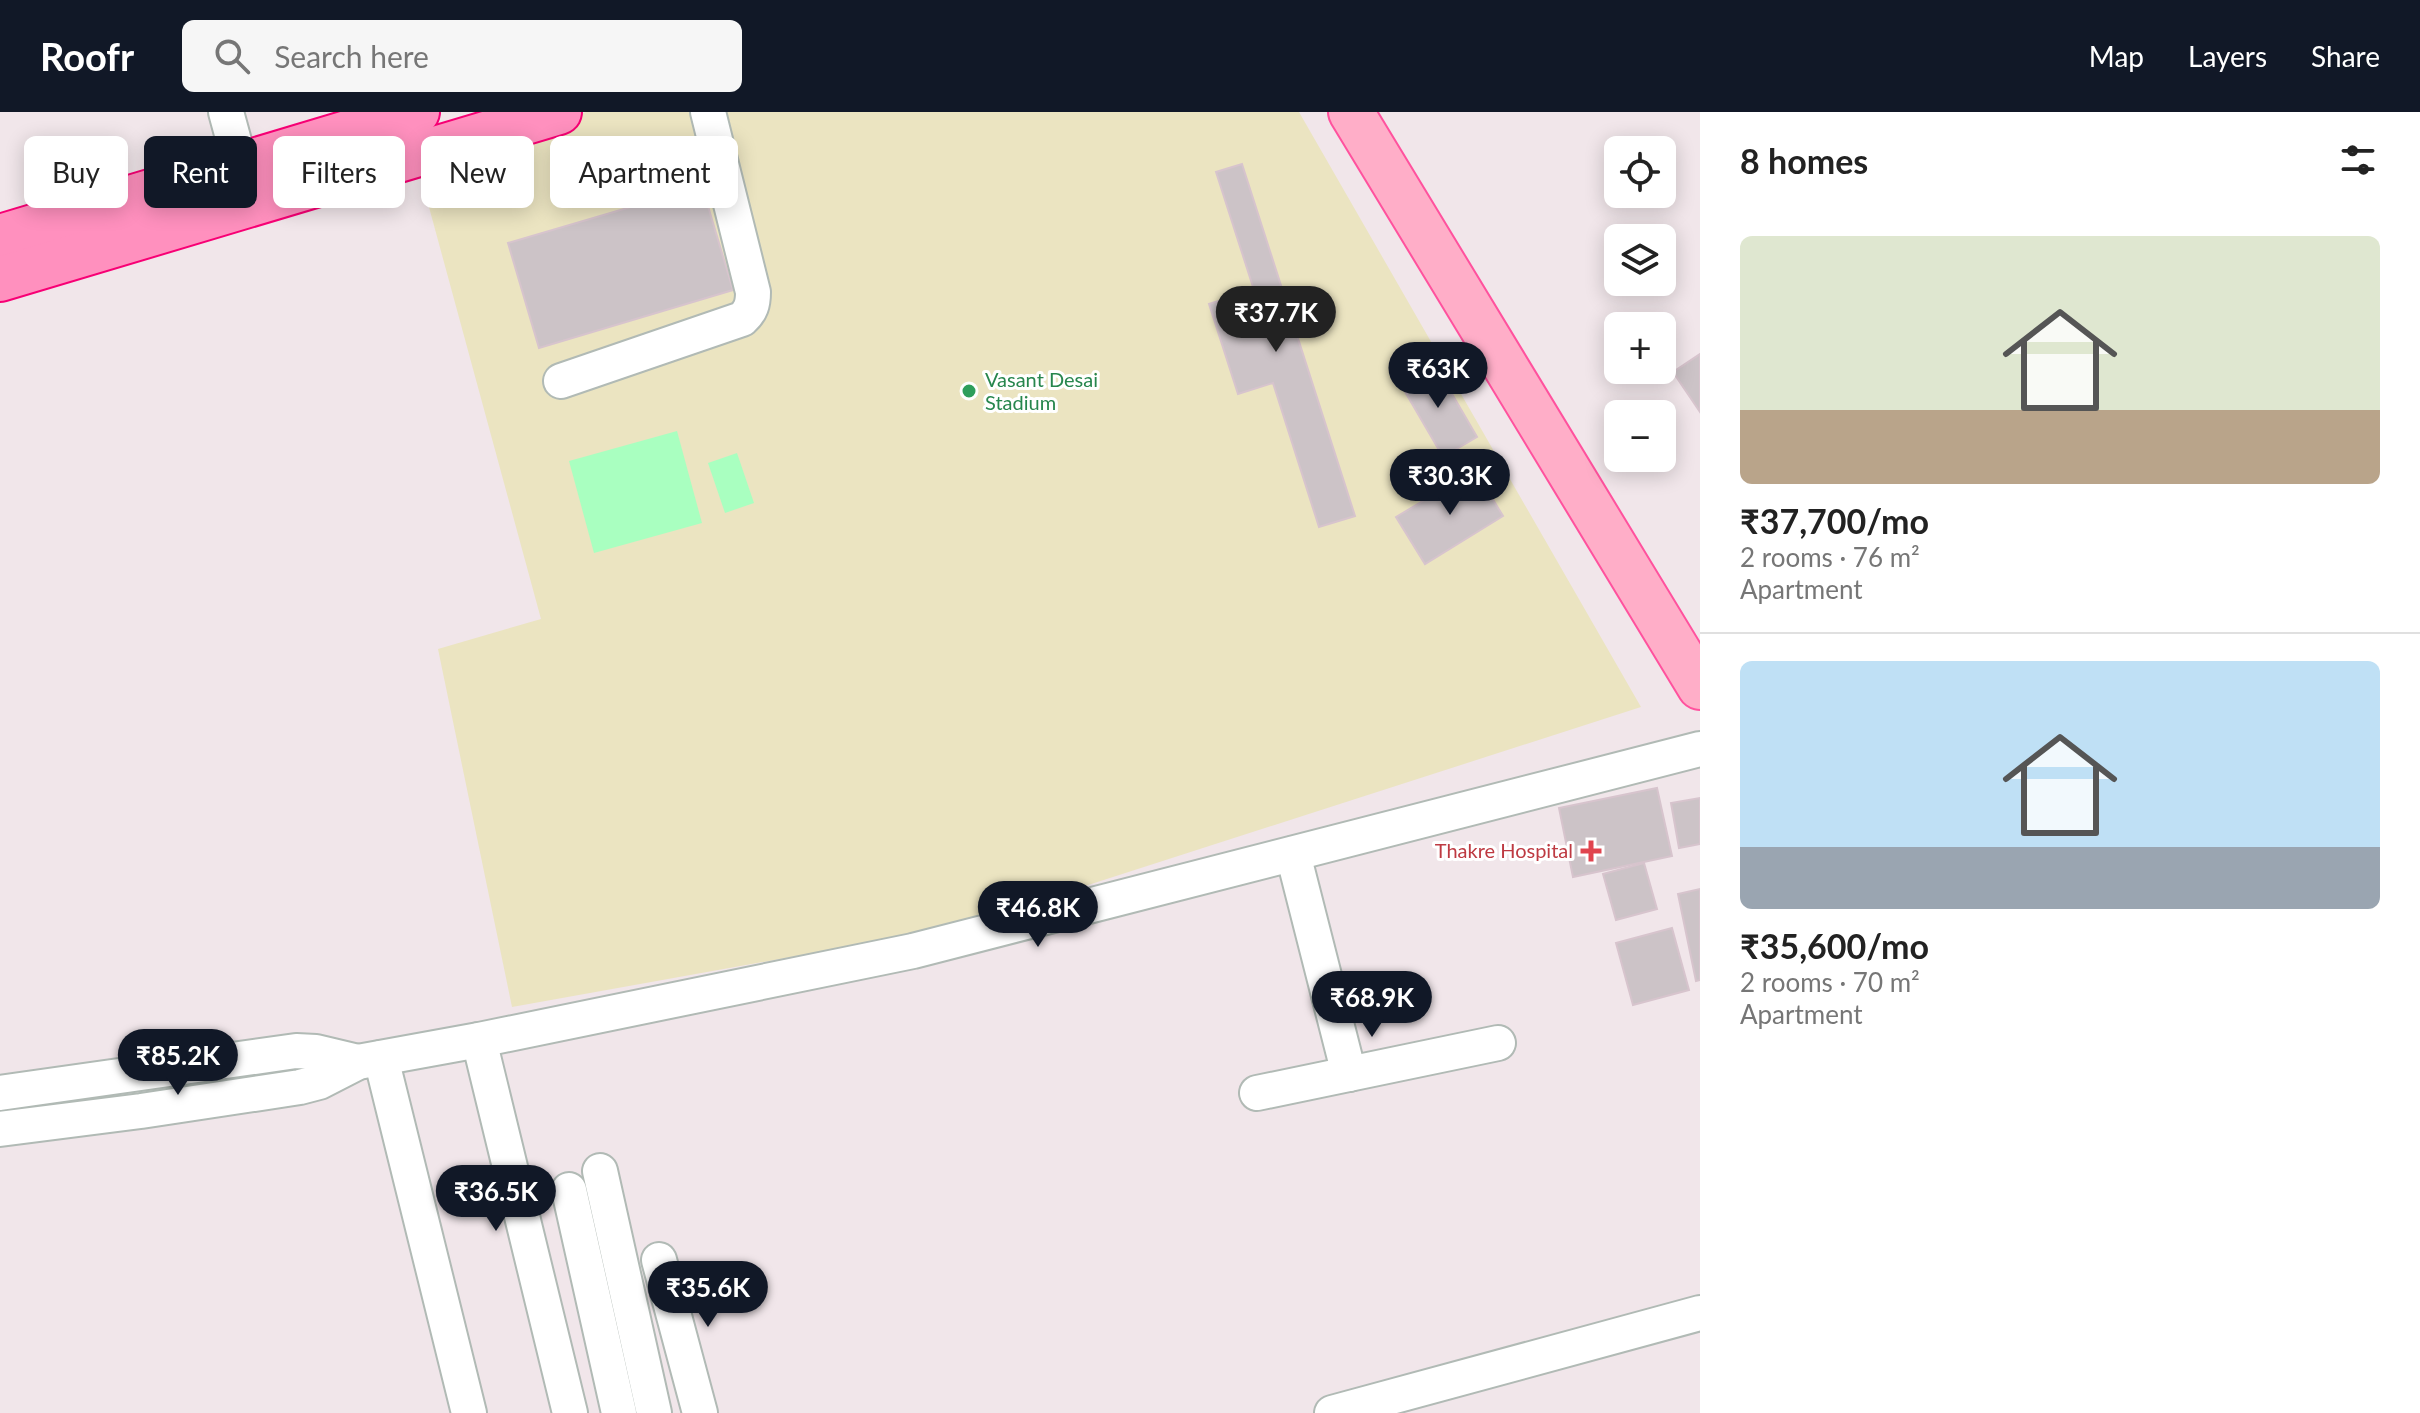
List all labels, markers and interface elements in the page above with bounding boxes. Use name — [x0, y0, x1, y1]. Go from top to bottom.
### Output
search box — [182, 20, 742, 92]
text: Roofr — [40, 33, 134, 79]
icon: search — [210, 34, 254, 78]
text: Search here — [274, 38, 429, 74]
text: Map — [2089, 39, 2144, 73]
text: Layers — [2188, 39, 2267, 73]
text: Share — [2311, 39, 2380, 73]
chip: Buy — [24, 136, 128, 208]
chip: Rent — [144, 136, 257, 208]
chip: Filters — [273, 136, 405, 208]
chip: New — [421, 136, 534, 208]
chip: Apartment — [550, 136, 738, 208]
map controls — [1604, 136, 1676, 472]
button: locate — [1604, 136, 1676, 208]
icon: filters — [2336, 138, 2380, 182]
text: 8 homes — [1740, 140, 1868, 181]
button: layers — [1604, 224, 1676, 296]
pin: ₹37.7K — [1211, 286, 1341, 354]
icon: home — [1988, 288, 2132, 432]
text: ₹37.7K — [1234, 296, 1318, 328]
button: + — [1604, 312, 1676, 384]
pin: ₹63K — [1391, 342, 1485, 410]
text: ₹63K — [1406, 352, 1470, 384]
place label: Vasant Desai Stadium — [985, 367, 1098, 414]
marker: Vasant Desai Stadium — [960, 382, 978, 400]
button: − — [1604, 400, 1676, 472]
pin: ₹30.3K — [1385, 449, 1515, 517]
text: ₹30.3K — [1408, 459, 1492, 491]
text: ₹37,700/mo — [1740, 500, 1929, 541]
text: 2 rooms · 76 m² — [1740, 541, 1920, 573]
text: Apartment — [1740, 573, 1863, 605]
icon: home — [1988, 713, 2132, 857]
place label: Thakre Hospital — [1435, 838, 1573, 862]
marker: Thakre Hospital — [1580, 840, 1602, 862]
pin: ₹46.8K — [973, 881, 1103, 949]
text: ₹46.8K — [996, 891, 1080, 923]
text: ₹35,600/mo — [1740, 925, 1929, 966]
text: 2 rooms · 70 m² — [1740, 966, 1920, 998]
pin: ₹68.9K — [1307, 971, 1437, 1039]
text: ₹68.9K — [1330, 981, 1414, 1013]
text: Apartment — [1740, 998, 1863, 1030]
pin: ₹85.2K — [113, 1029, 243, 1097]
text: ₹85.2K — [136, 1039, 220, 1071]
pin: ₹36.5K — [431, 1165, 561, 1233]
text: ₹36.5K — [454, 1175, 538, 1207]
pin: ₹35.6K — [643, 1261, 773, 1329]
text: ₹35.6K — [666, 1271, 750, 1303]

